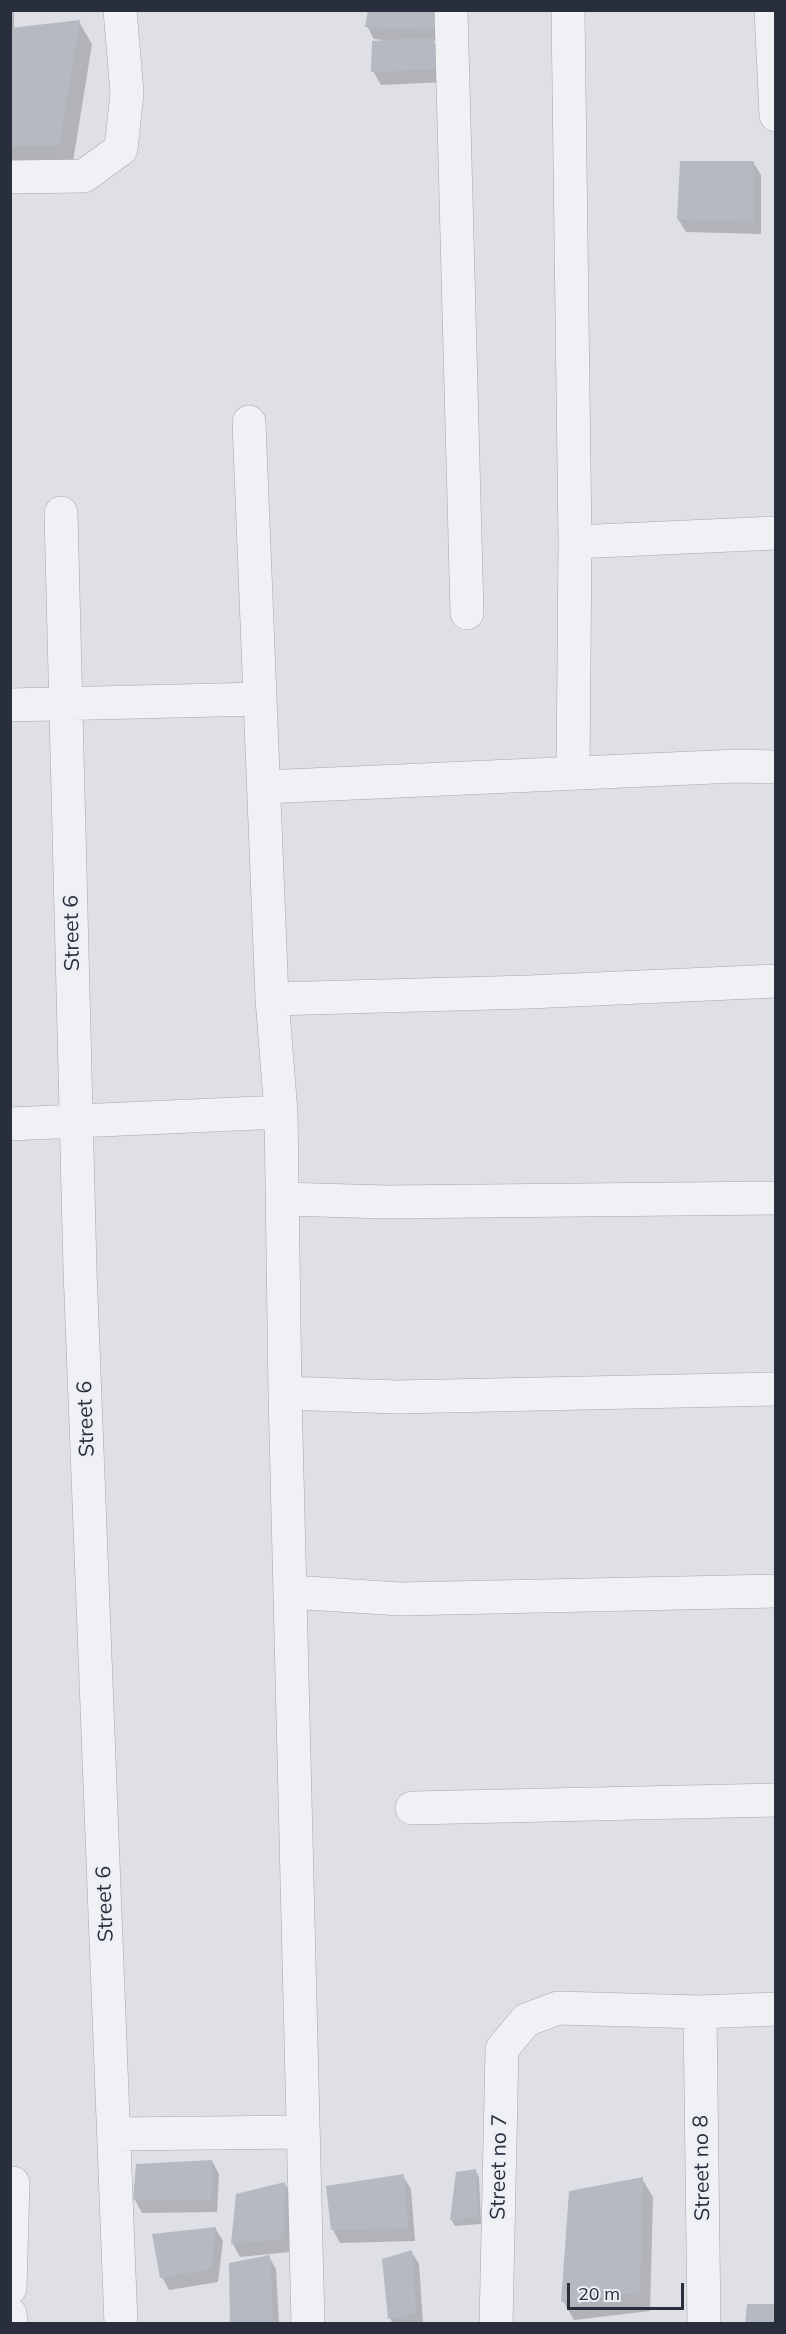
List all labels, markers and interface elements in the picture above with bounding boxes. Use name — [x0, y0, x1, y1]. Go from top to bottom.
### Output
street label: Street 6 — [59, 895, 85, 971]
street label: Street 6 — [72, 1381, 100, 1457]
street label: Street 6 — [91, 1866, 119, 1942]
street label: Street no 7 — [485, 2114, 513, 2220]
street label: Street no 8 — [688, 2115, 716, 2221]
scale bar — [570, 2271, 687, 2309]
text: 20 m — [578, 2282, 620, 2305]

